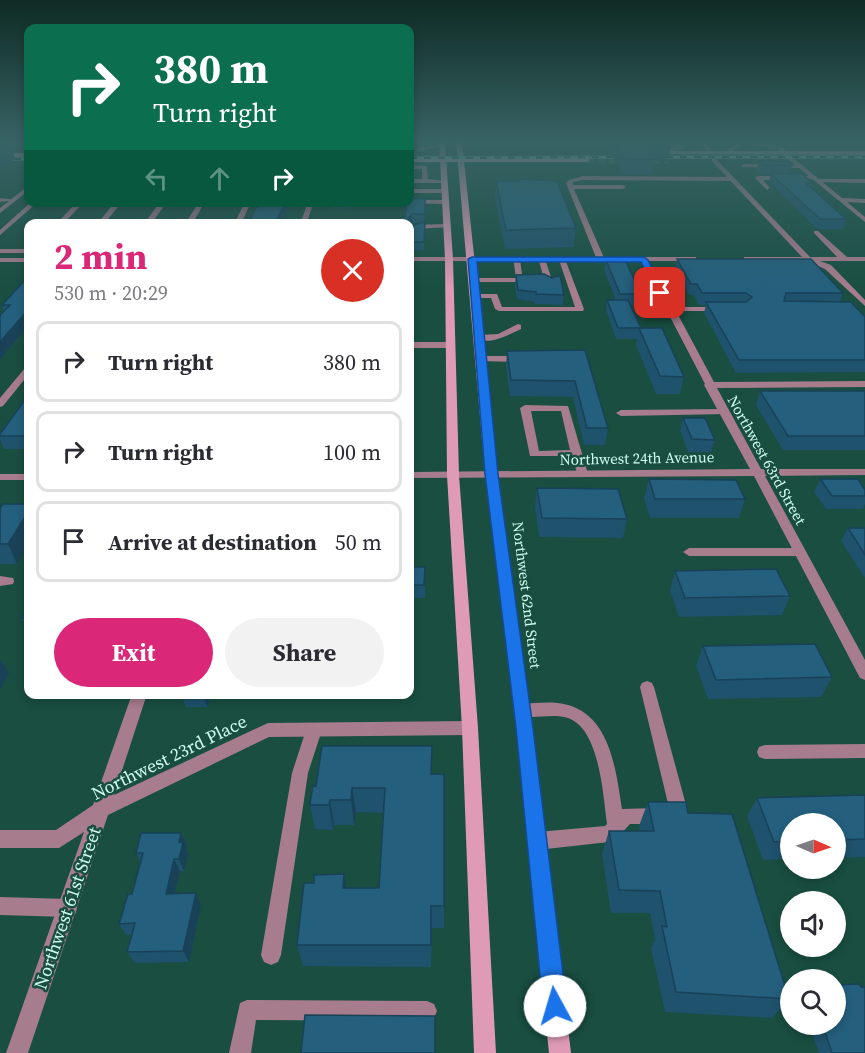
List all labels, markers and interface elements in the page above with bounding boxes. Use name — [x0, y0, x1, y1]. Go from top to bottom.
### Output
text: 380 m — [153, 39, 268, 97]
icon: right — [54, 48, 132, 126]
text: Turn right — [153, 94, 277, 131]
icon: left — [140, 162, 173, 195]
icon: ahead — [203, 162, 236, 195]
icon: right — [266, 162, 299, 195]
text: 2 min — [54, 232, 147, 281]
button: close — [321, 239, 384, 302]
pin — [634, 267, 685, 318]
icon: arrive — [643, 276, 676, 309]
text: 530 m · 20:29 — [54, 279, 168, 307]
icon: right — [57, 345, 90, 378]
text: Turn right — [108, 347, 213, 377]
text: 380 m — [323, 347, 381, 377]
street label: Northwest 63rd Street — [723, 392, 811, 529]
icon: right — [57, 435, 90, 468]
text: Turn right — [108, 437, 213, 467]
text: 100 m — [323, 437, 381, 467]
street label: Northwest 24th Avenue — [560, 446, 715, 470]
street label: Northwest 62nd Street — [508, 520, 546, 670]
icon: arrive — [57, 525, 90, 558]
text: Arrive at destination — [108, 527, 317, 557]
text: 50 m — [335, 527, 382, 557]
button: Exit — [54, 618, 213, 687]
button: Share — [225, 618, 384, 687]
street label: Northwest 23rd Place — [87, 708, 251, 806]
north arrow — [780, 813, 846, 879]
map controls — [780, 813, 846, 1035]
street label: Northwest 61st Street — [28, 824, 107, 992]
button: sound — [780, 891, 846, 957]
button: search — [780, 969, 846, 1035]
position arrow — [523, 974, 587, 1038]

